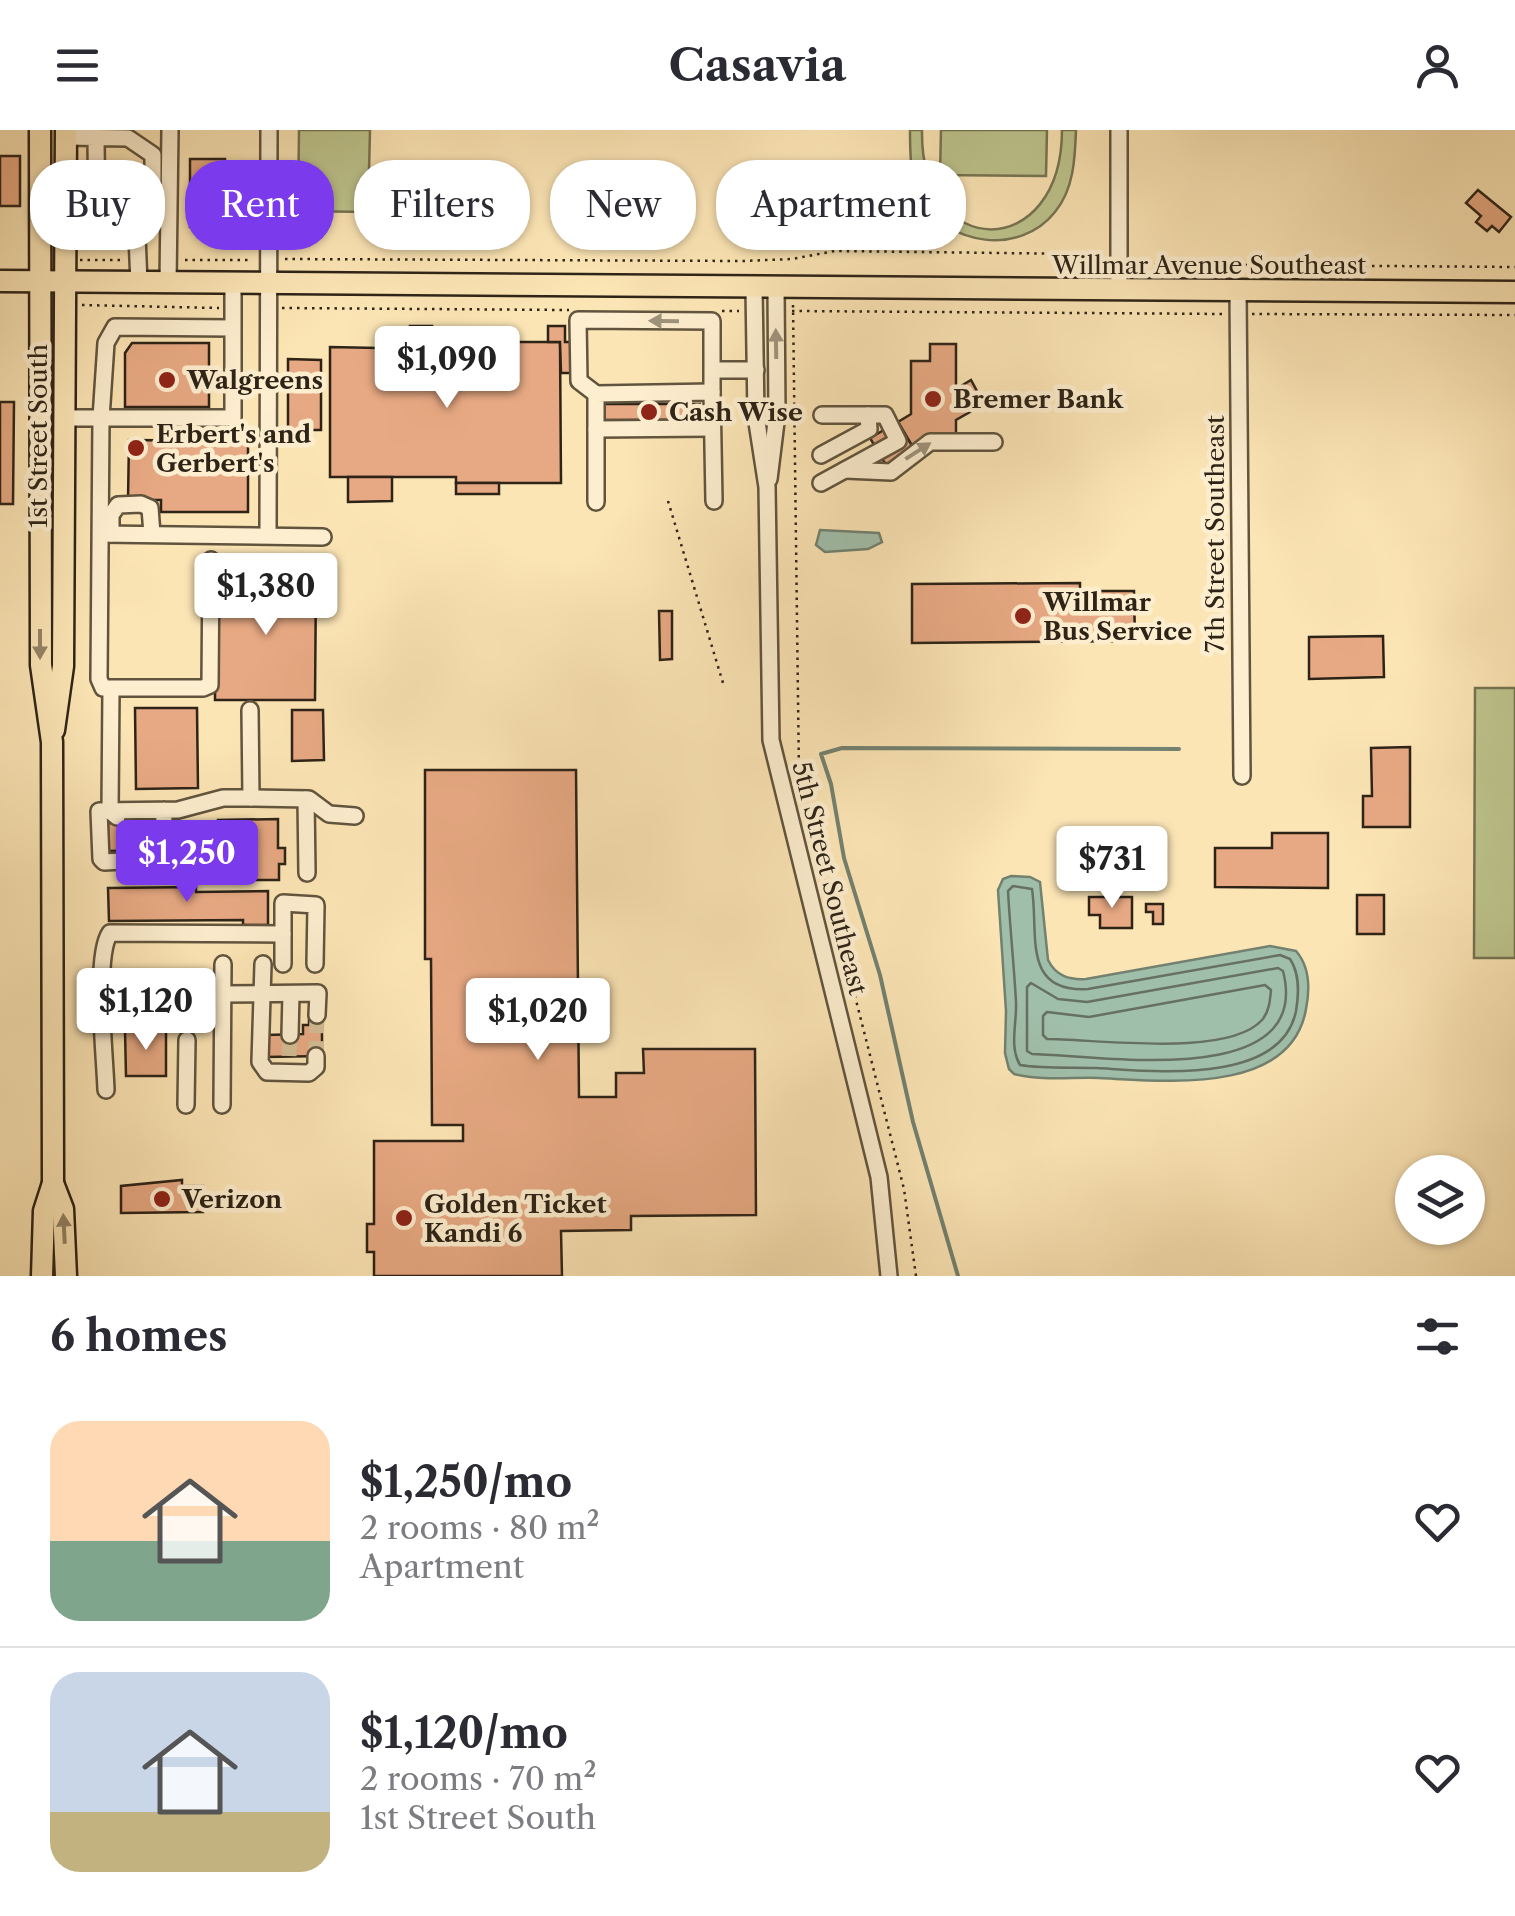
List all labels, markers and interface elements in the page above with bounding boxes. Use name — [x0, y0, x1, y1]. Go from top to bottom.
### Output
text: Casavia — [669, 37, 846, 93]
icon: menu — [50, 38, 105, 93]
icon: person — [1410, 38, 1465, 93]
chip: Buy — [30, 160, 165, 250]
chip: Rent — [185, 160, 334, 250]
chip: Filters — [354, 160, 530, 250]
chip: New — [550, 160, 696, 250]
chip: Apartment — [716, 160, 966, 250]
street label: Willmar Avenue Southeast — [1051, 250, 1366, 281]
one-way arrow — [647, 312, 679, 328]
pin: $1,090 — [366, 326, 528, 411]
one-way arrow — [768, 328, 784, 360]
text: $1,090 — [397, 339, 497, 378]
street label: 1st Street South — [23, 343, 54, 528]
place label: Walgreens — [186, 365, 323, 396]
marker: Walgreens — [156, 369, 178, 391]
place label: Bremer Bank — [953, 384, 1124, 415]
marker: Bremer Bank — [922, 388, 944, 410]
place label: Cash Wise — [669, 397, 803, 428]
marker: Cash Wise — [638, 401, 660, 423]
street label: 7th Street Southeast — [1200, 415, 1231, 653]
place label: Erbert's and Gerbert's — [156, 419, 312, 479]
marker: Erbert's and Gerbert's — [125, 437, 147, 459]
one-way arrow — [904, 443, 931, 461]
pin: $1,380 — [185, 553, 347, 638]
text: $1,380 — [216, 566, 316, 605]
place label: Willmar Bus Service — [1042, 587, 1192, 647]
marker: Willmar Bus Service — [1012, 605, 1034, 627]
one-way arrow — [33, 628, 49, 660]
street label: 5th Street Southeast — [786, 758, 874, 998]
pin: $1,250 — [106, 820, 268, 905]
pin: $731 — [1053, 826, 1171, 911]
text: $1,250 — [138, 833, 236, 872]
text: $731 — [1078, 839, 1146, 878]
pin: $1,120 — [65, 968, 227, 1053]
pin: $1,020 — [457, 978, 619, 1063]
text: $1,120 — [99, 981, 193, 1020]
text: $1,020 — [488, 991, 588, 1030]
map controls — [1395, 1155, 1485, 1245]
button: layers — [1395, 1155, 1485, 1245]
place label: Verizon — [181, 1184, 282, 1215]
marker: Verizon — [151, 1188, 173, 1210]
place label: Golden Ticket Kandi 6 — [424, 1189, 606, 1249]
marker: Golden Ticket Kandi 6 — [393, 1207, 415, 1229]
one-way arrow — [56, 1212, 72, 1244]
icon: filters — [1410, 1309, 1465, 1364]
text: 6 homes — [50, 1310, 228, 1362]
text: $1,250/mo — [360, 1456, 572, 1508]
icon: home — [130, 1461, 250, 1581]
icon: heart — [1410, 1494, 1465, 1549]
text: 2 rooms · 80 m² — [360, 1508, 600, 1547]
text: Apartment — [360, 1547, 524, 1586]
text: $1,120/mo — [360, 1707, 568, 1759]
icon: home — [130, 1712, 250, 1832]
icon: heart — [1410, 1745, 1465, 1800]
text: 2 rooms · 70 m² — [360, 1759, 596, 1798]
text: 1st Street South — [360, 1798, 596, 1837]

